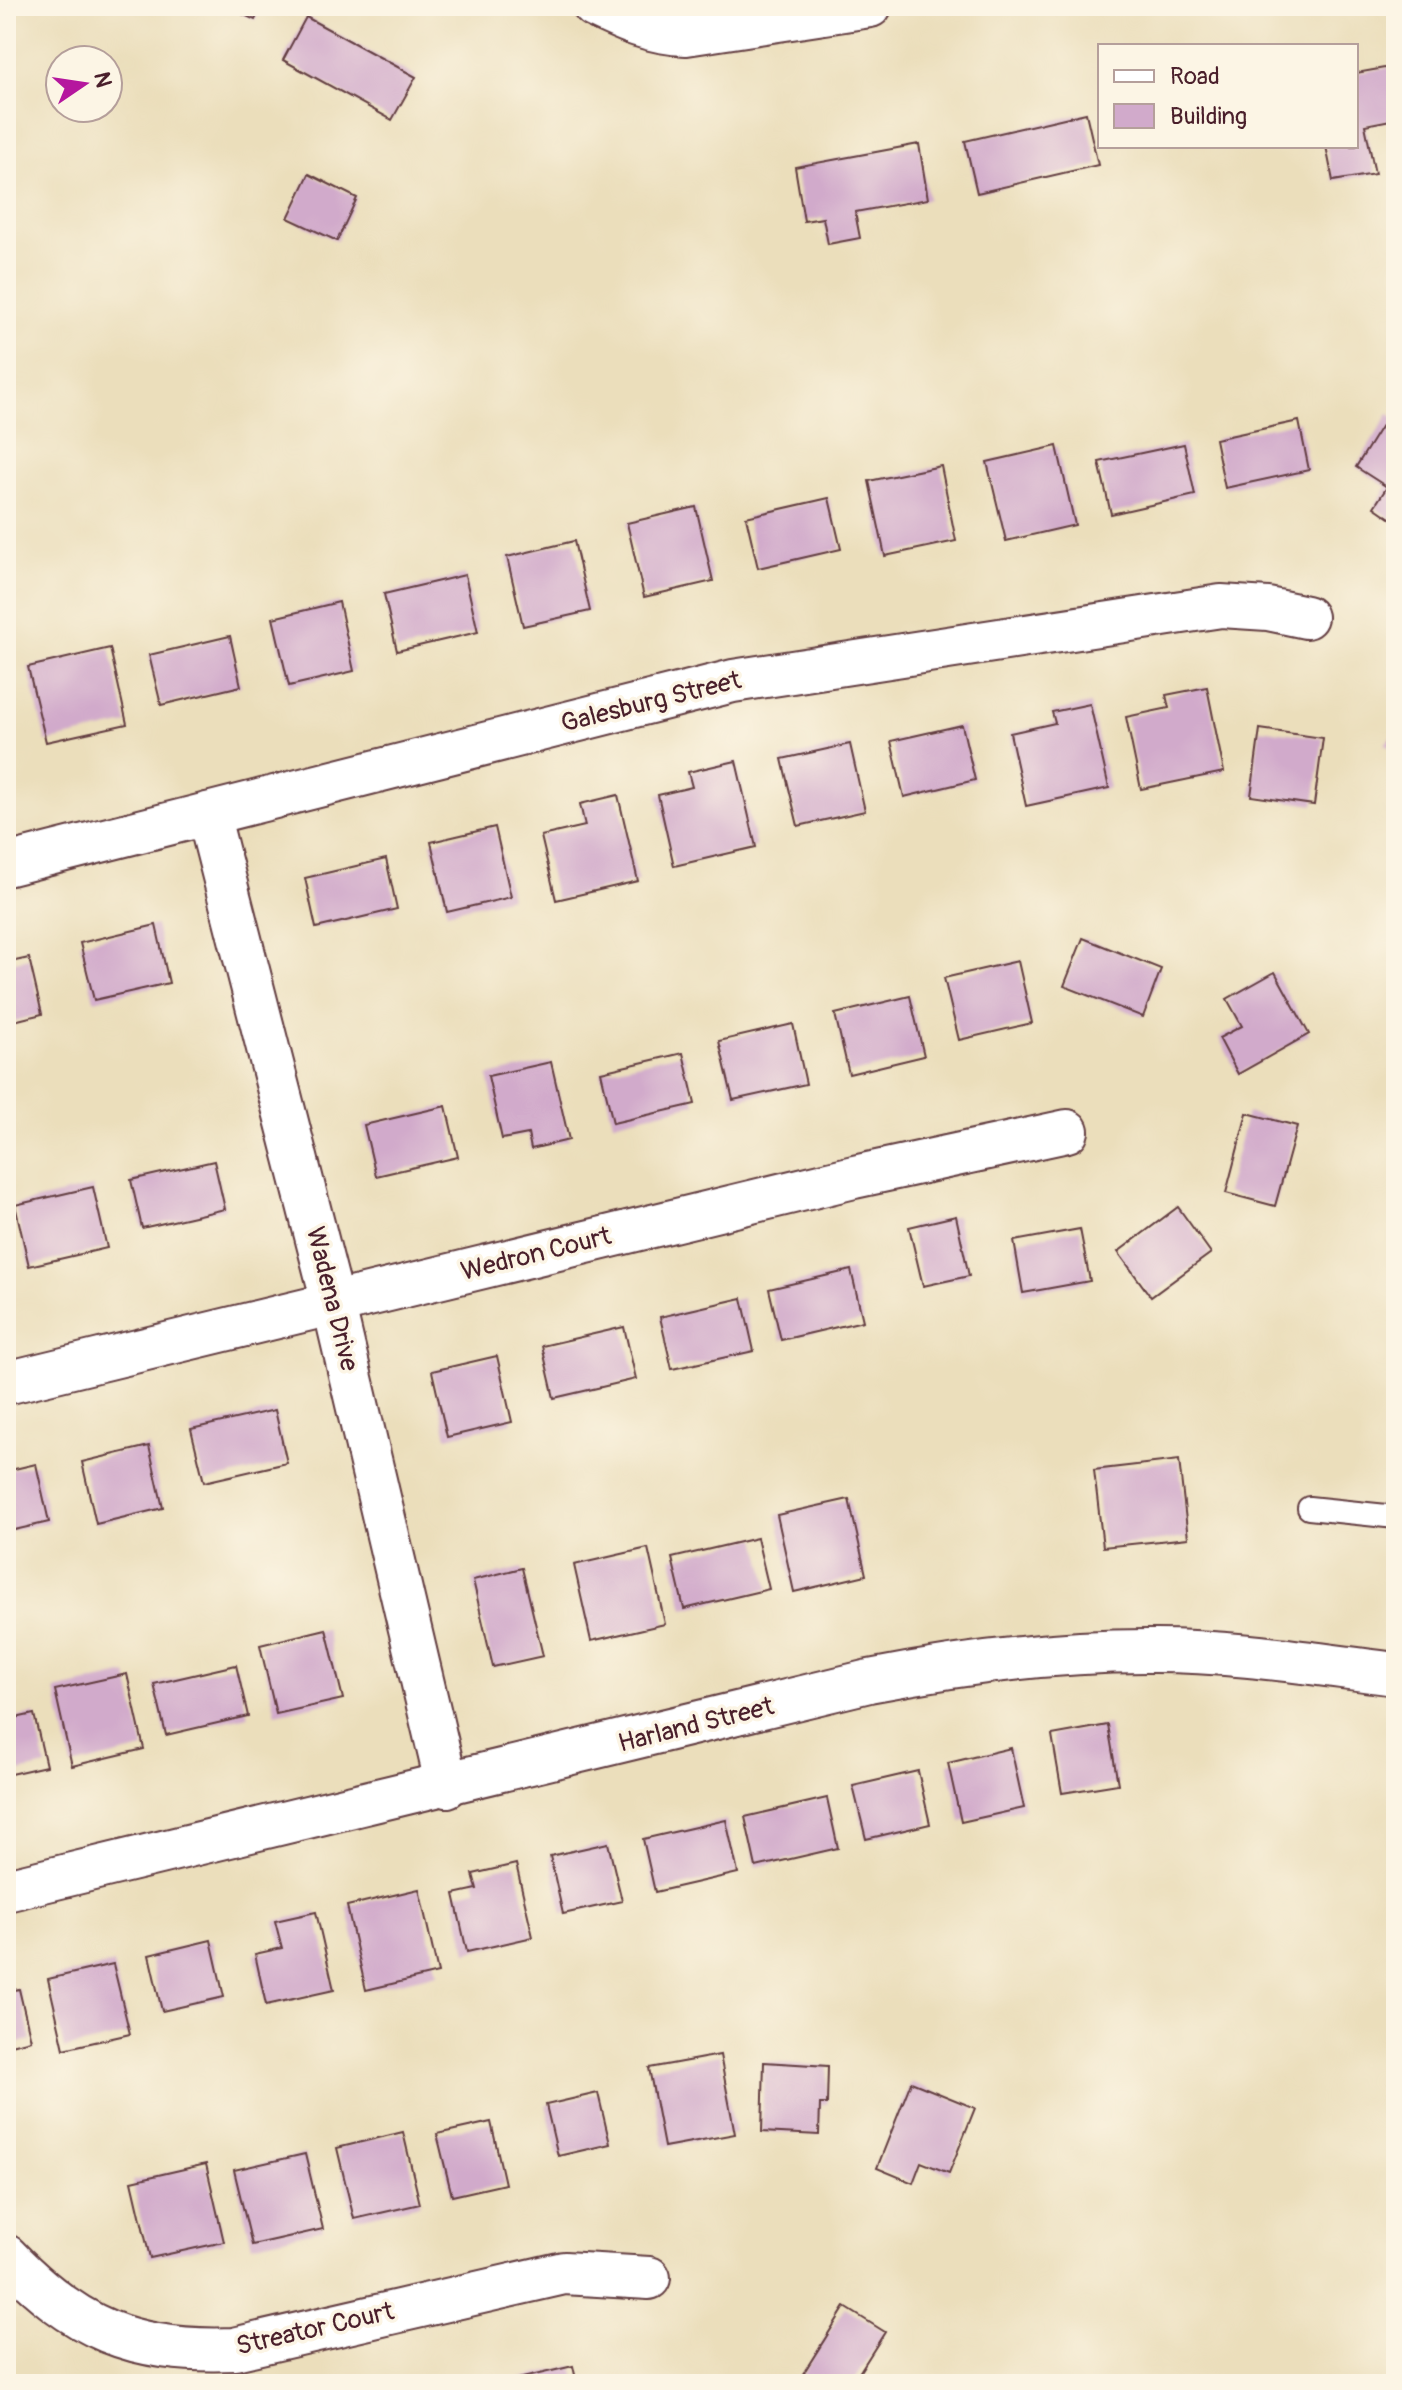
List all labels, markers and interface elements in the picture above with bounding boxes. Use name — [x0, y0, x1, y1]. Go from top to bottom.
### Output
north arrow — [44, 44, 124, 124]
legend — [1098, 44, 1358, 148]
text: Road — [1170, 62, 1220, 91]
text: N — [87, 69, 118, 90]
text: Building — [1170, 102, 1247, 131]
street label: Galesburg Street — [558, 664, 745, 740]
street label: Wedron Court — [458, 1220, 615, 1288]
street label: Wadena Drive — [299, 1224, 365, 1375]
street label: Harland Street — [615, 1690, 777, 1760]
street label: Streator Court — [233, 2295, 397, 2363]

